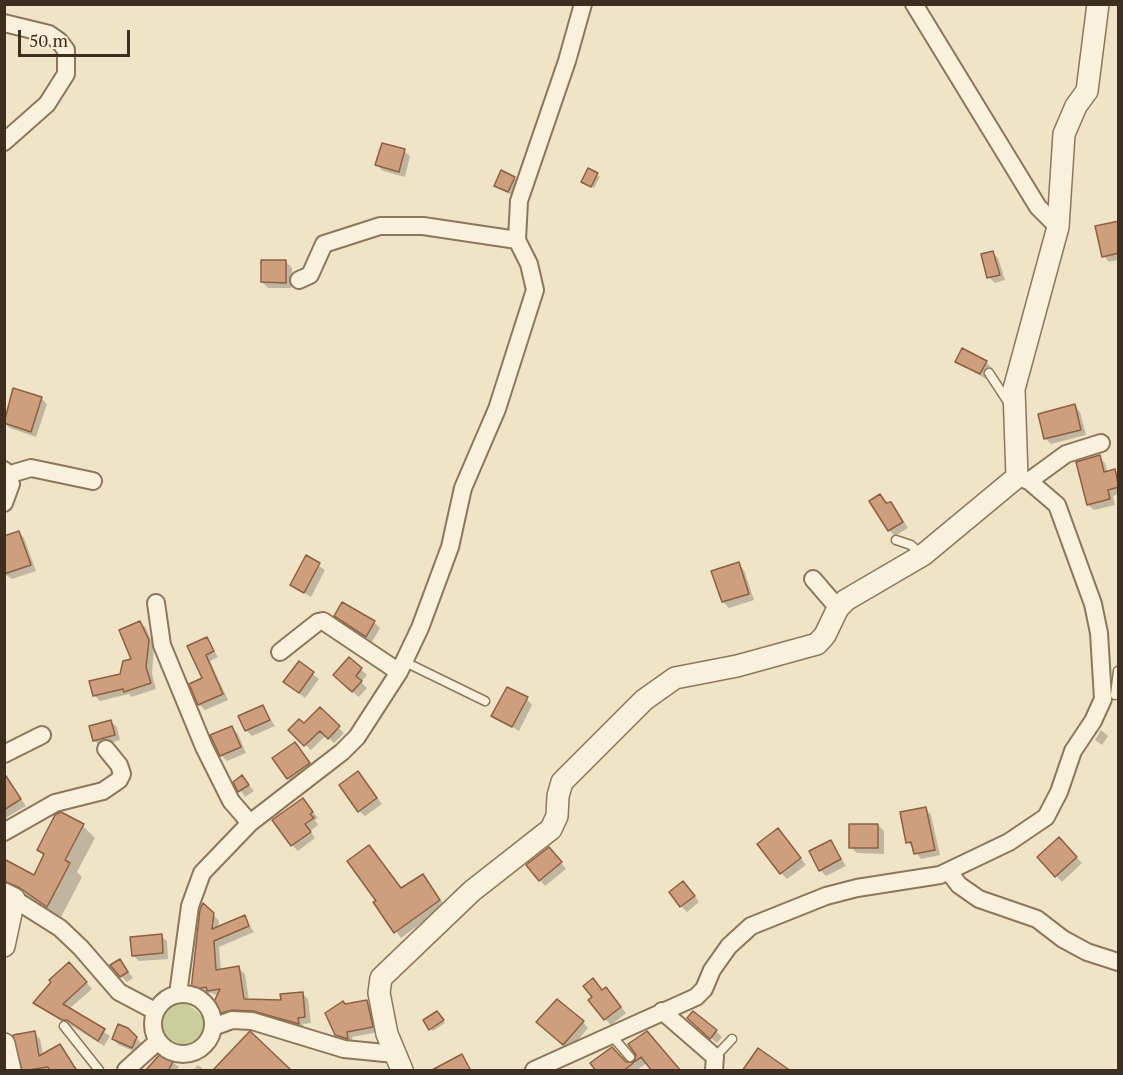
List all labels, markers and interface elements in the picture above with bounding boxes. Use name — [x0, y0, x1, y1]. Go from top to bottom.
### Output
scale bar — [21, 18, 134, 56]
text: 50 m — [29, 28, 68, 52]

